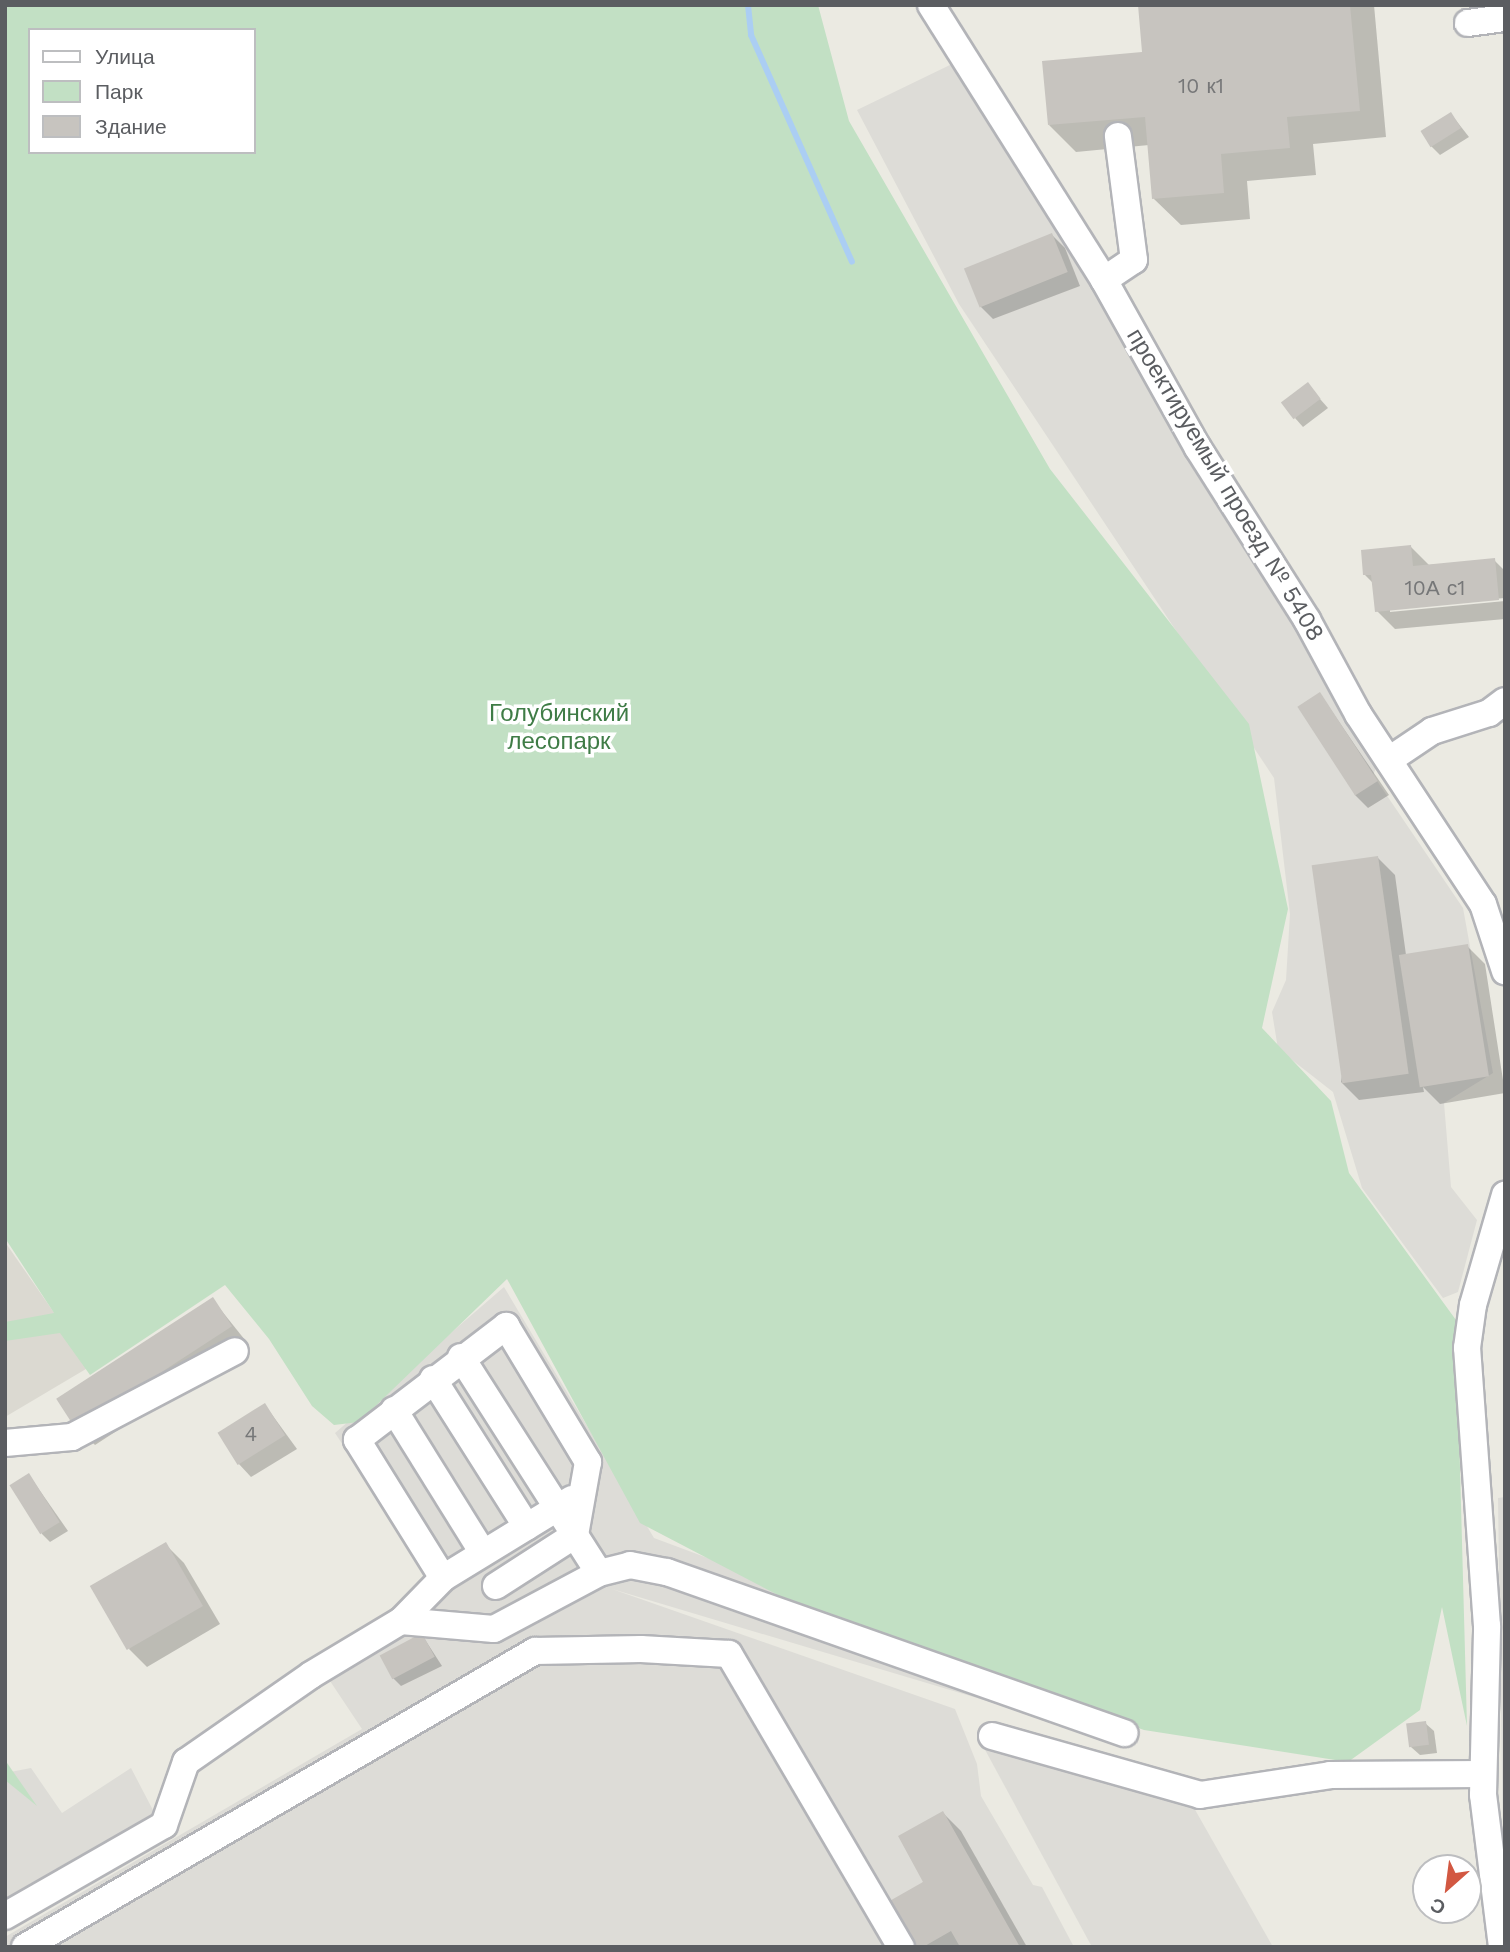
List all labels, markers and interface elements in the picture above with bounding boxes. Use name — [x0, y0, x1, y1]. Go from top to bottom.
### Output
legend — [28, 28, 256, 154]
text: Улица — [95, 44, 155, 69]
house number: 10 к1 — [1178, 73, 1224, 99]
text: Парк — [95, 79, 143, 104]
text: Здание — [95, 114, 167, 139]
street label: проектируемый проезд № 5408 — [1120, 323, 1330, 647]
house number: 10А с1 — [1404, 575, 1466, 601]
park label: Голубинский лесопарк — [489, 700, 629, 756]
house number: 4 — [245, 1421, 257, 1447]
north arrow — [1412, 1854, 1482, 1924]
text: С — [1426, 1893, 1449, 1920]

